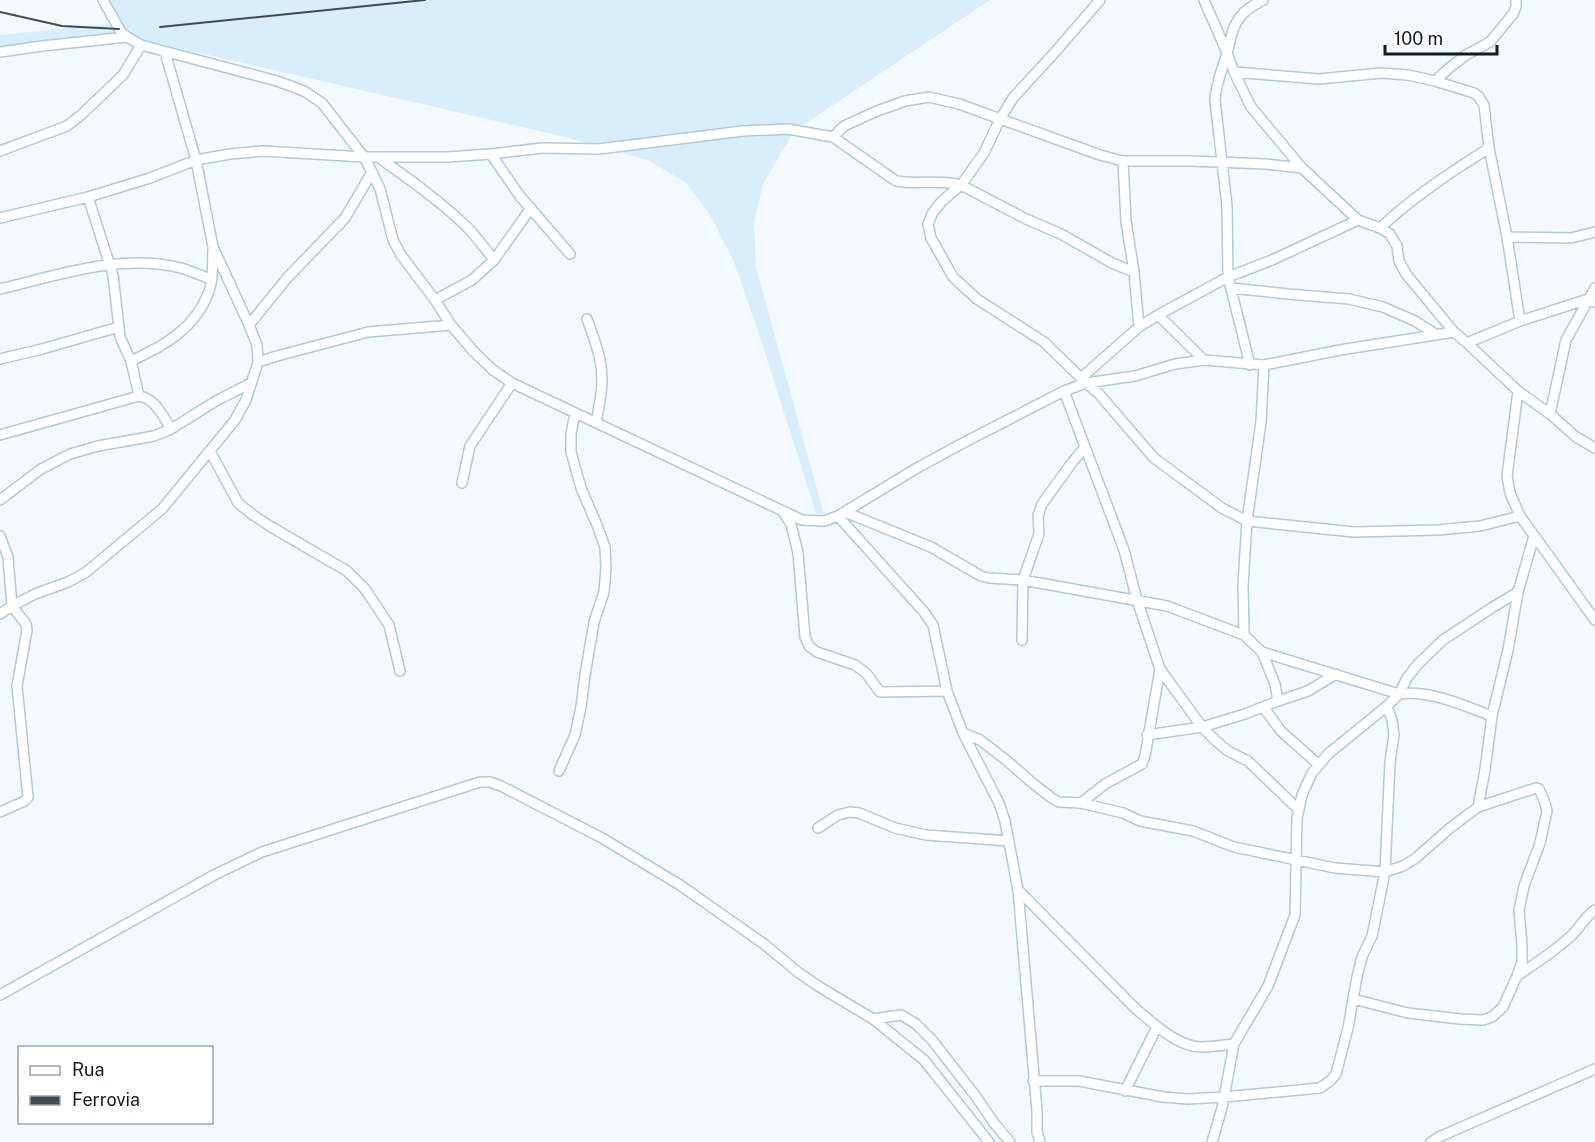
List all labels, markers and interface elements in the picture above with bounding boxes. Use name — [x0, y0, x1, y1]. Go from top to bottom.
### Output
scale bar — [1385, 18, 1498, 56]
text: 100 m — [1394, 28, 1443, 49]
legend — [18, 1046, 213, 1124]
text: Rua — [72, 1059, 104, 1080]
text: Ferrovia — [72, 1089, 140, 1110]

